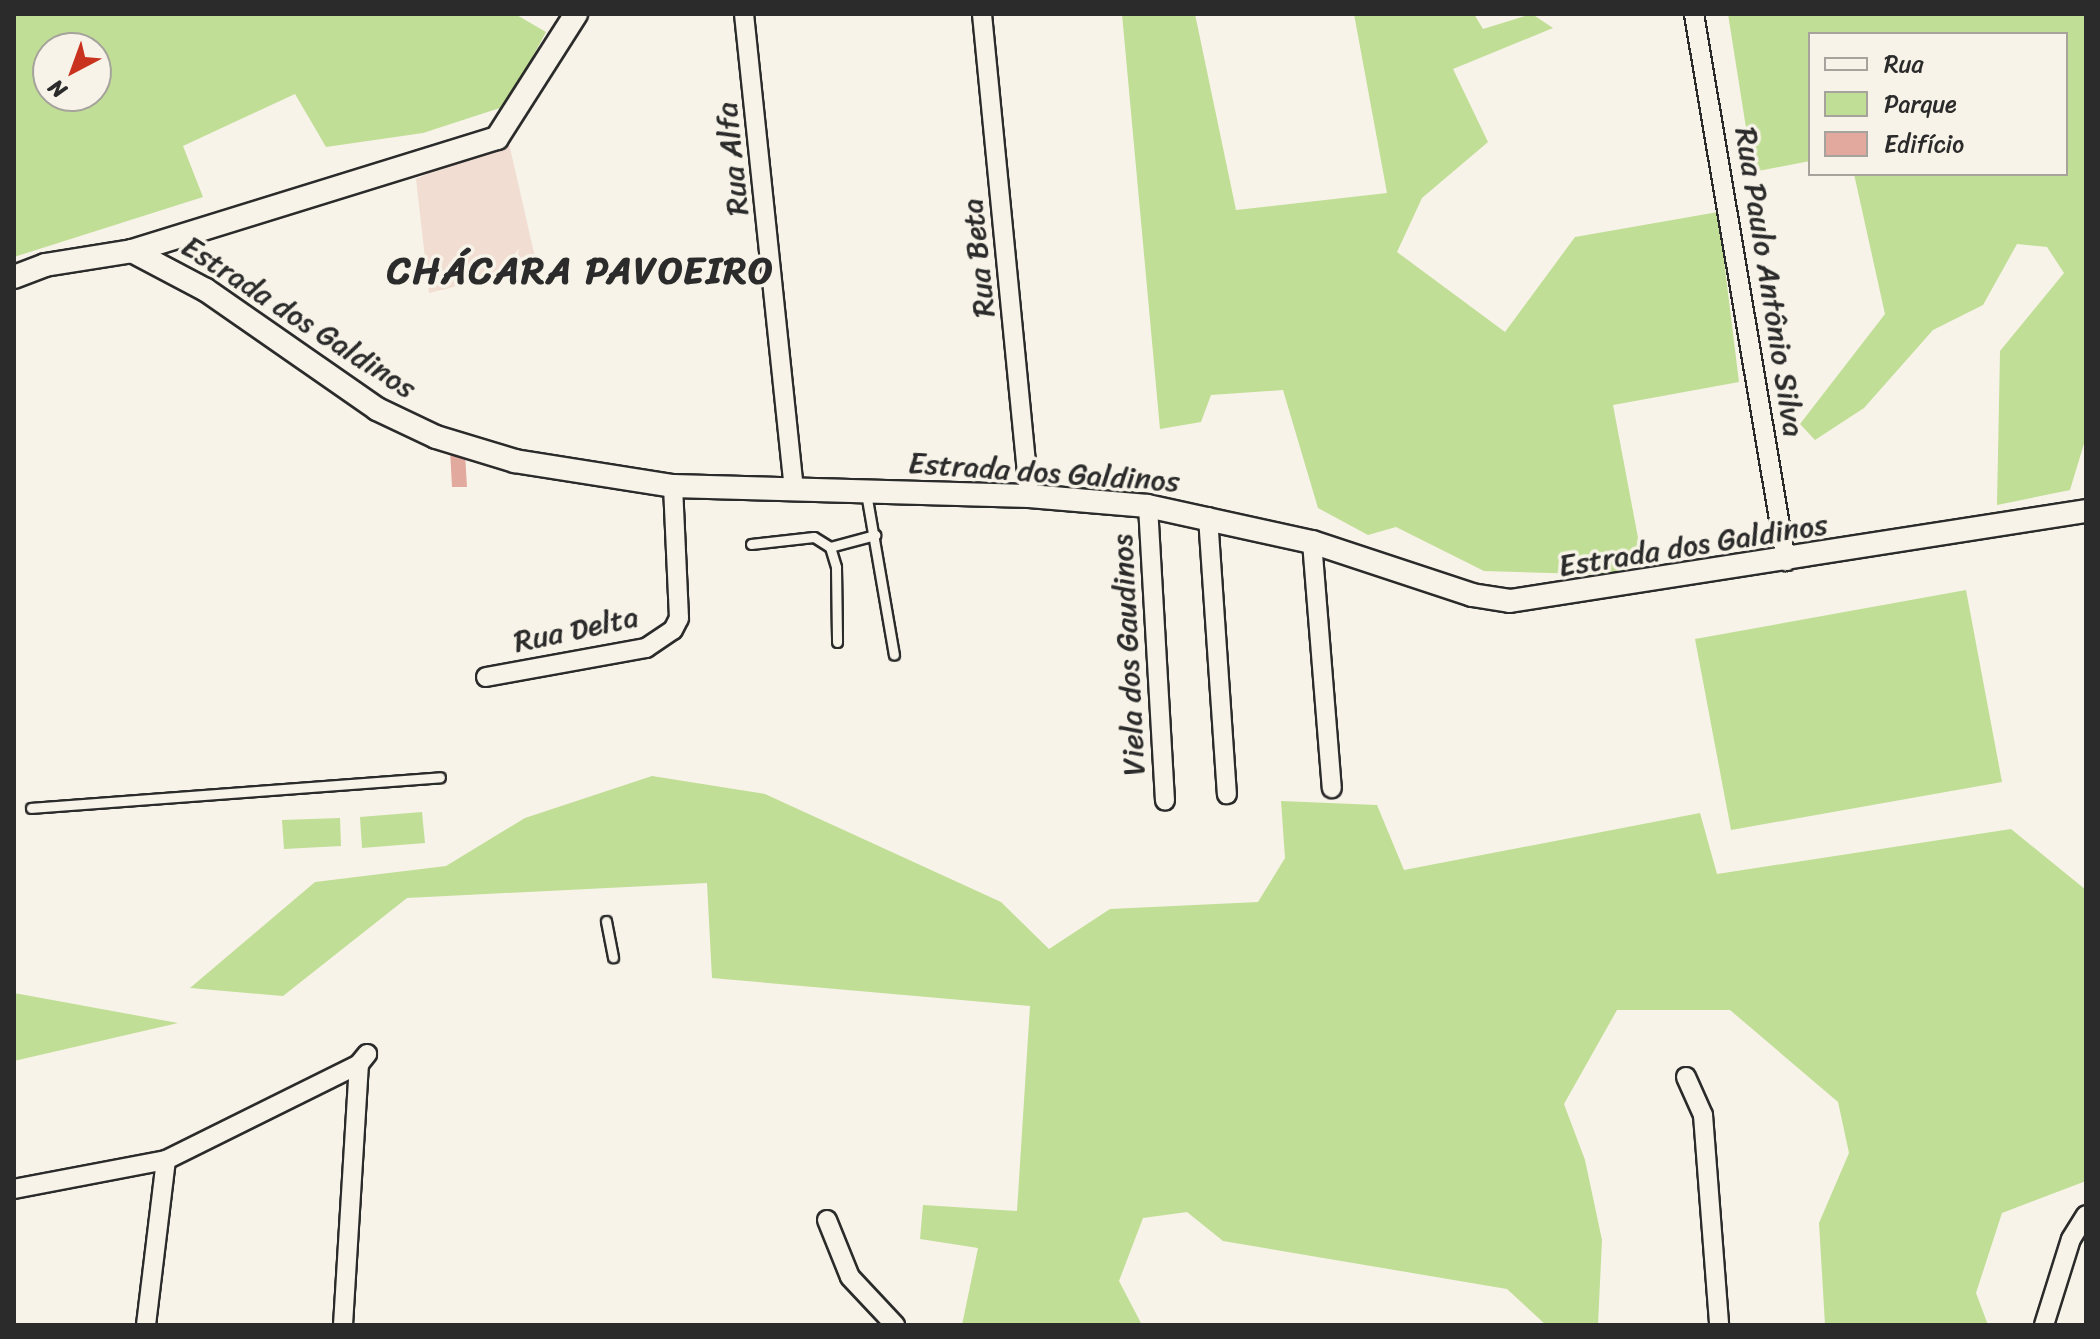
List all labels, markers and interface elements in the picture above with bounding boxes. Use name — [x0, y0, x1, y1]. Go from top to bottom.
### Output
north arrow — [32, 32, 112, 112]
legend — [1808, 32, 2068, 176]
text: Rua — [1884, 43, 1923, 85]
text: N — [39, 69, 76, 109]
text: Parque — [1884, 83, 1957, 125]
street label: Rua Alfa — [708, 101, 756, 217]
text: Edifício — [1884, 123, 1964, 165]
street label: Rua Paulo Antônio Silva — [1728, 124, 1812, 440]
street label: Rua Beta — [954, 197, 1002, 319]
street label: Estrada dos Galdinos — [174, 227, 424, 407]
district label: CHÁCARA PAVOEIRO — [387, 248, 775, 294]
street label: Estrada dos Galdinos — [906, 445, 1182, 499]
street label: Estrada dos Galdinos — [1555, 506, 1831, 584]
street label: Viela dos Gaudinos — [1104, 533, 1152, 777]
street label: Rua Delta — [510, 598, 642, 660]

